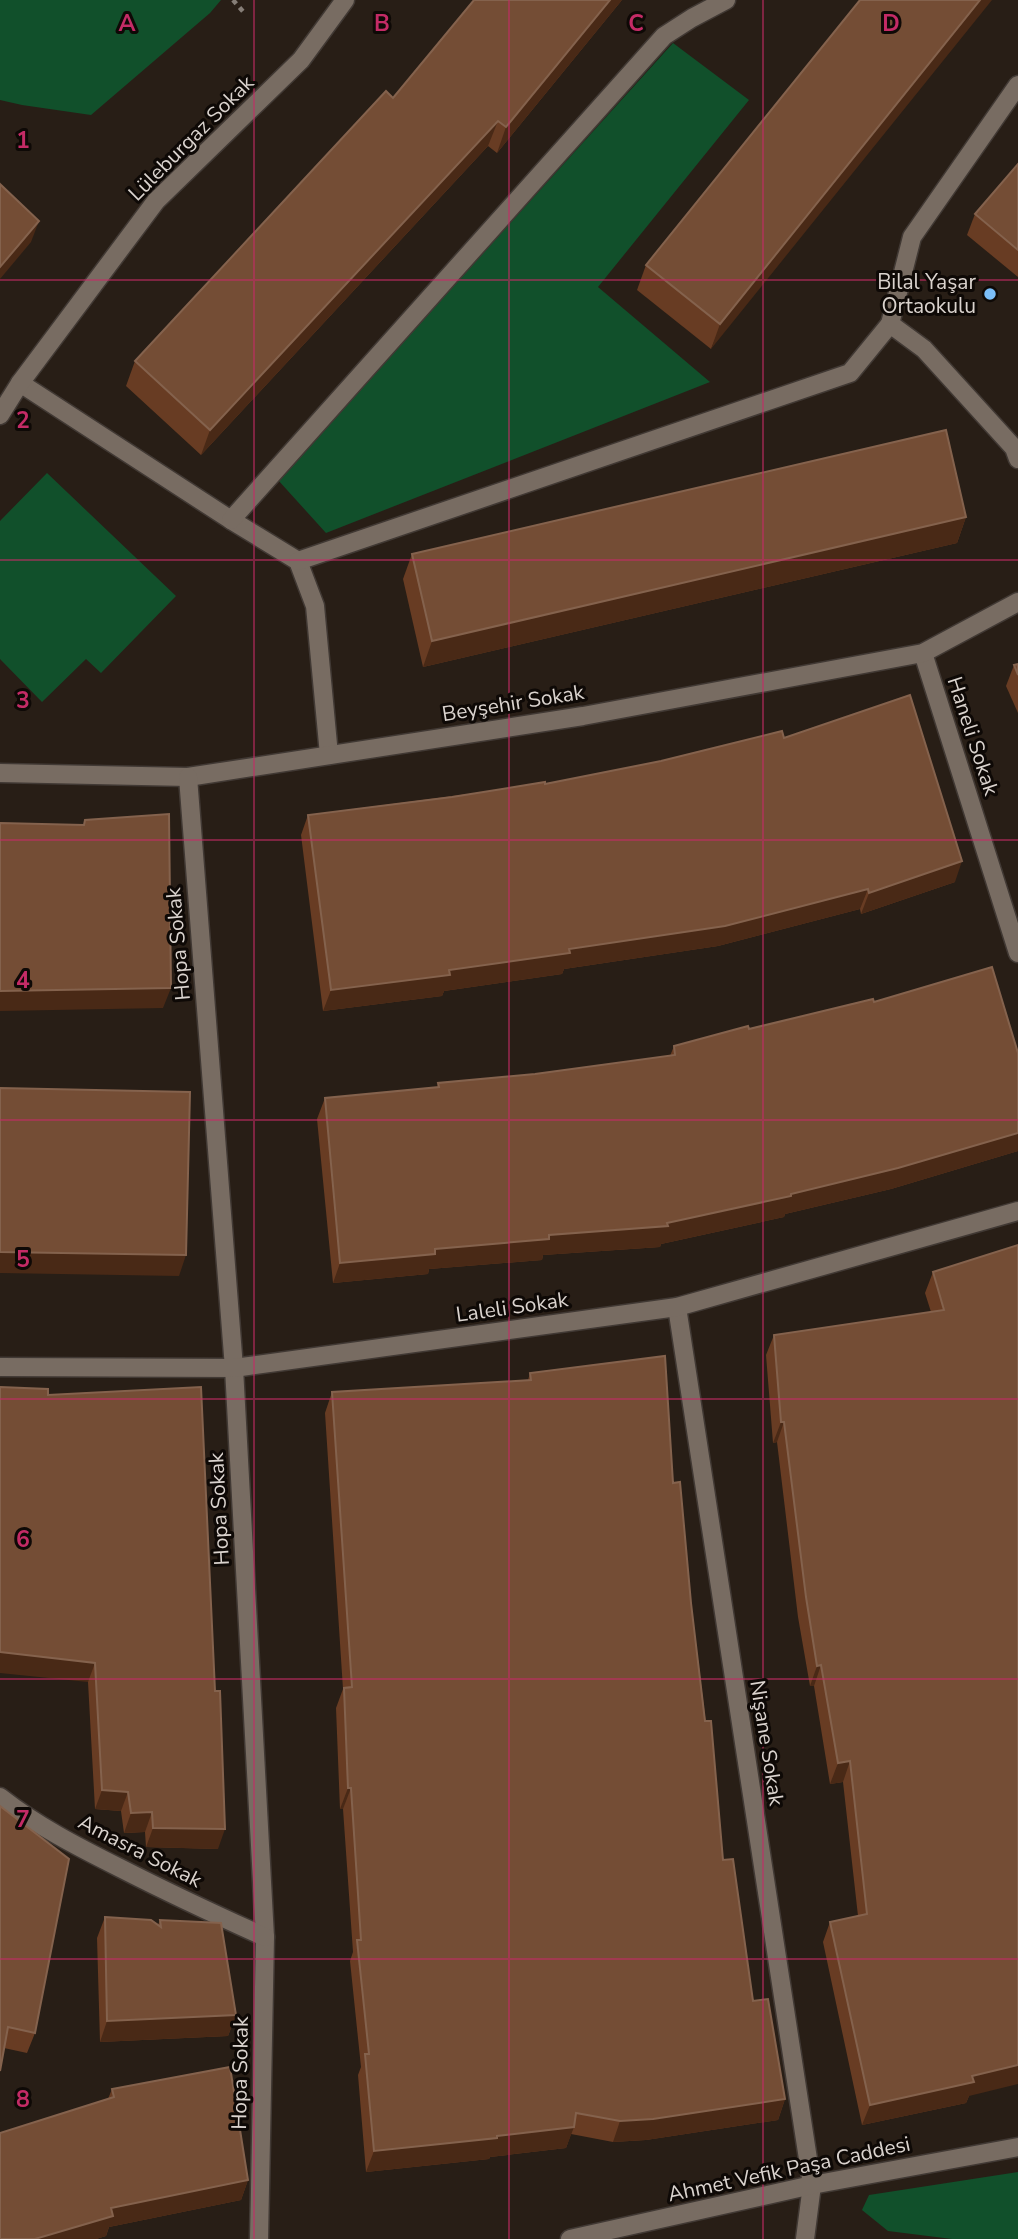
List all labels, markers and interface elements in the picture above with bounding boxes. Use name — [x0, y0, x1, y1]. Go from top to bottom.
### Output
text: A — [118, 8, 136, 39]
text: B — [374, 8, 390, 39]
text: C — [628, 8, 644, 39]
text: D — [882, 8, 900, 39]
street label: Lüleburgaz Sokak — [122, 69, 260, 207]
text: 1 — [16, 125, 30, 156]
place label: Bilal Yaşar Ortaokulu — [877, 268, 976, 320]
marker: Bilal Yaşar Ortaokulu — [982, 286, 998, 302]
text: 2 — [16, 405, 30, 436]
street label: Haneli Sokak — [941, 673, 1006, 799]
street label: Beyşehir Sokak — [440, 678, 587, 728]
text: 3 — [16, 685, 30, 716]
street label: Hopa Sokak — [159, 886, 197, 1002]
text: 4 — [16, 965, 30, 996]
text: 5 — [16, 1244, 30, 1275]
street label: Laleli Sokak — [454, 1285, 570, 1329]
street label: Hopa Sokak — [202, 1451, 236, 1566]
text: 6 — [16, 1524, 30, 1555]
street label: Nişane Sokak — [743, 1678, 791, 1808]
text: 7 — [16, 1804, 30, 1835]
street label: Amasra Sokak — [73, 1808, 207, 1894]
street label: Hopa Sokak — [225, 2016, 255, 2130]
text: 8 — [16, 2084, 30, 2115]
street label: Ahmet Vefik Paşa Caddesi — [665, 2130, 913, 2208]

